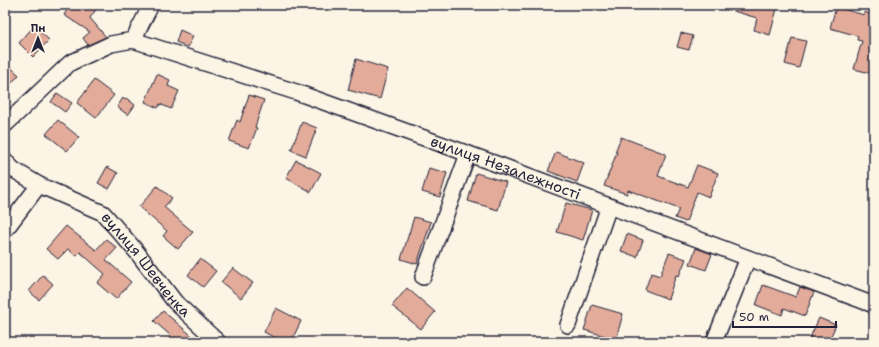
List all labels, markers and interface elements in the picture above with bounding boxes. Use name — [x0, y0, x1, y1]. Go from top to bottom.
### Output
north arrow — [18, 18, 58, 58]
text: Пн — [31, 21, 45, 36]
street label: вулиця Незалежності — [428, 131, 583, 204]
street label: вулиця Шевченка — [97, 208, 195, 322]
scale bar — [733, 303, 836, 329]
text: 50 m — [739, 309, 769, 325]

